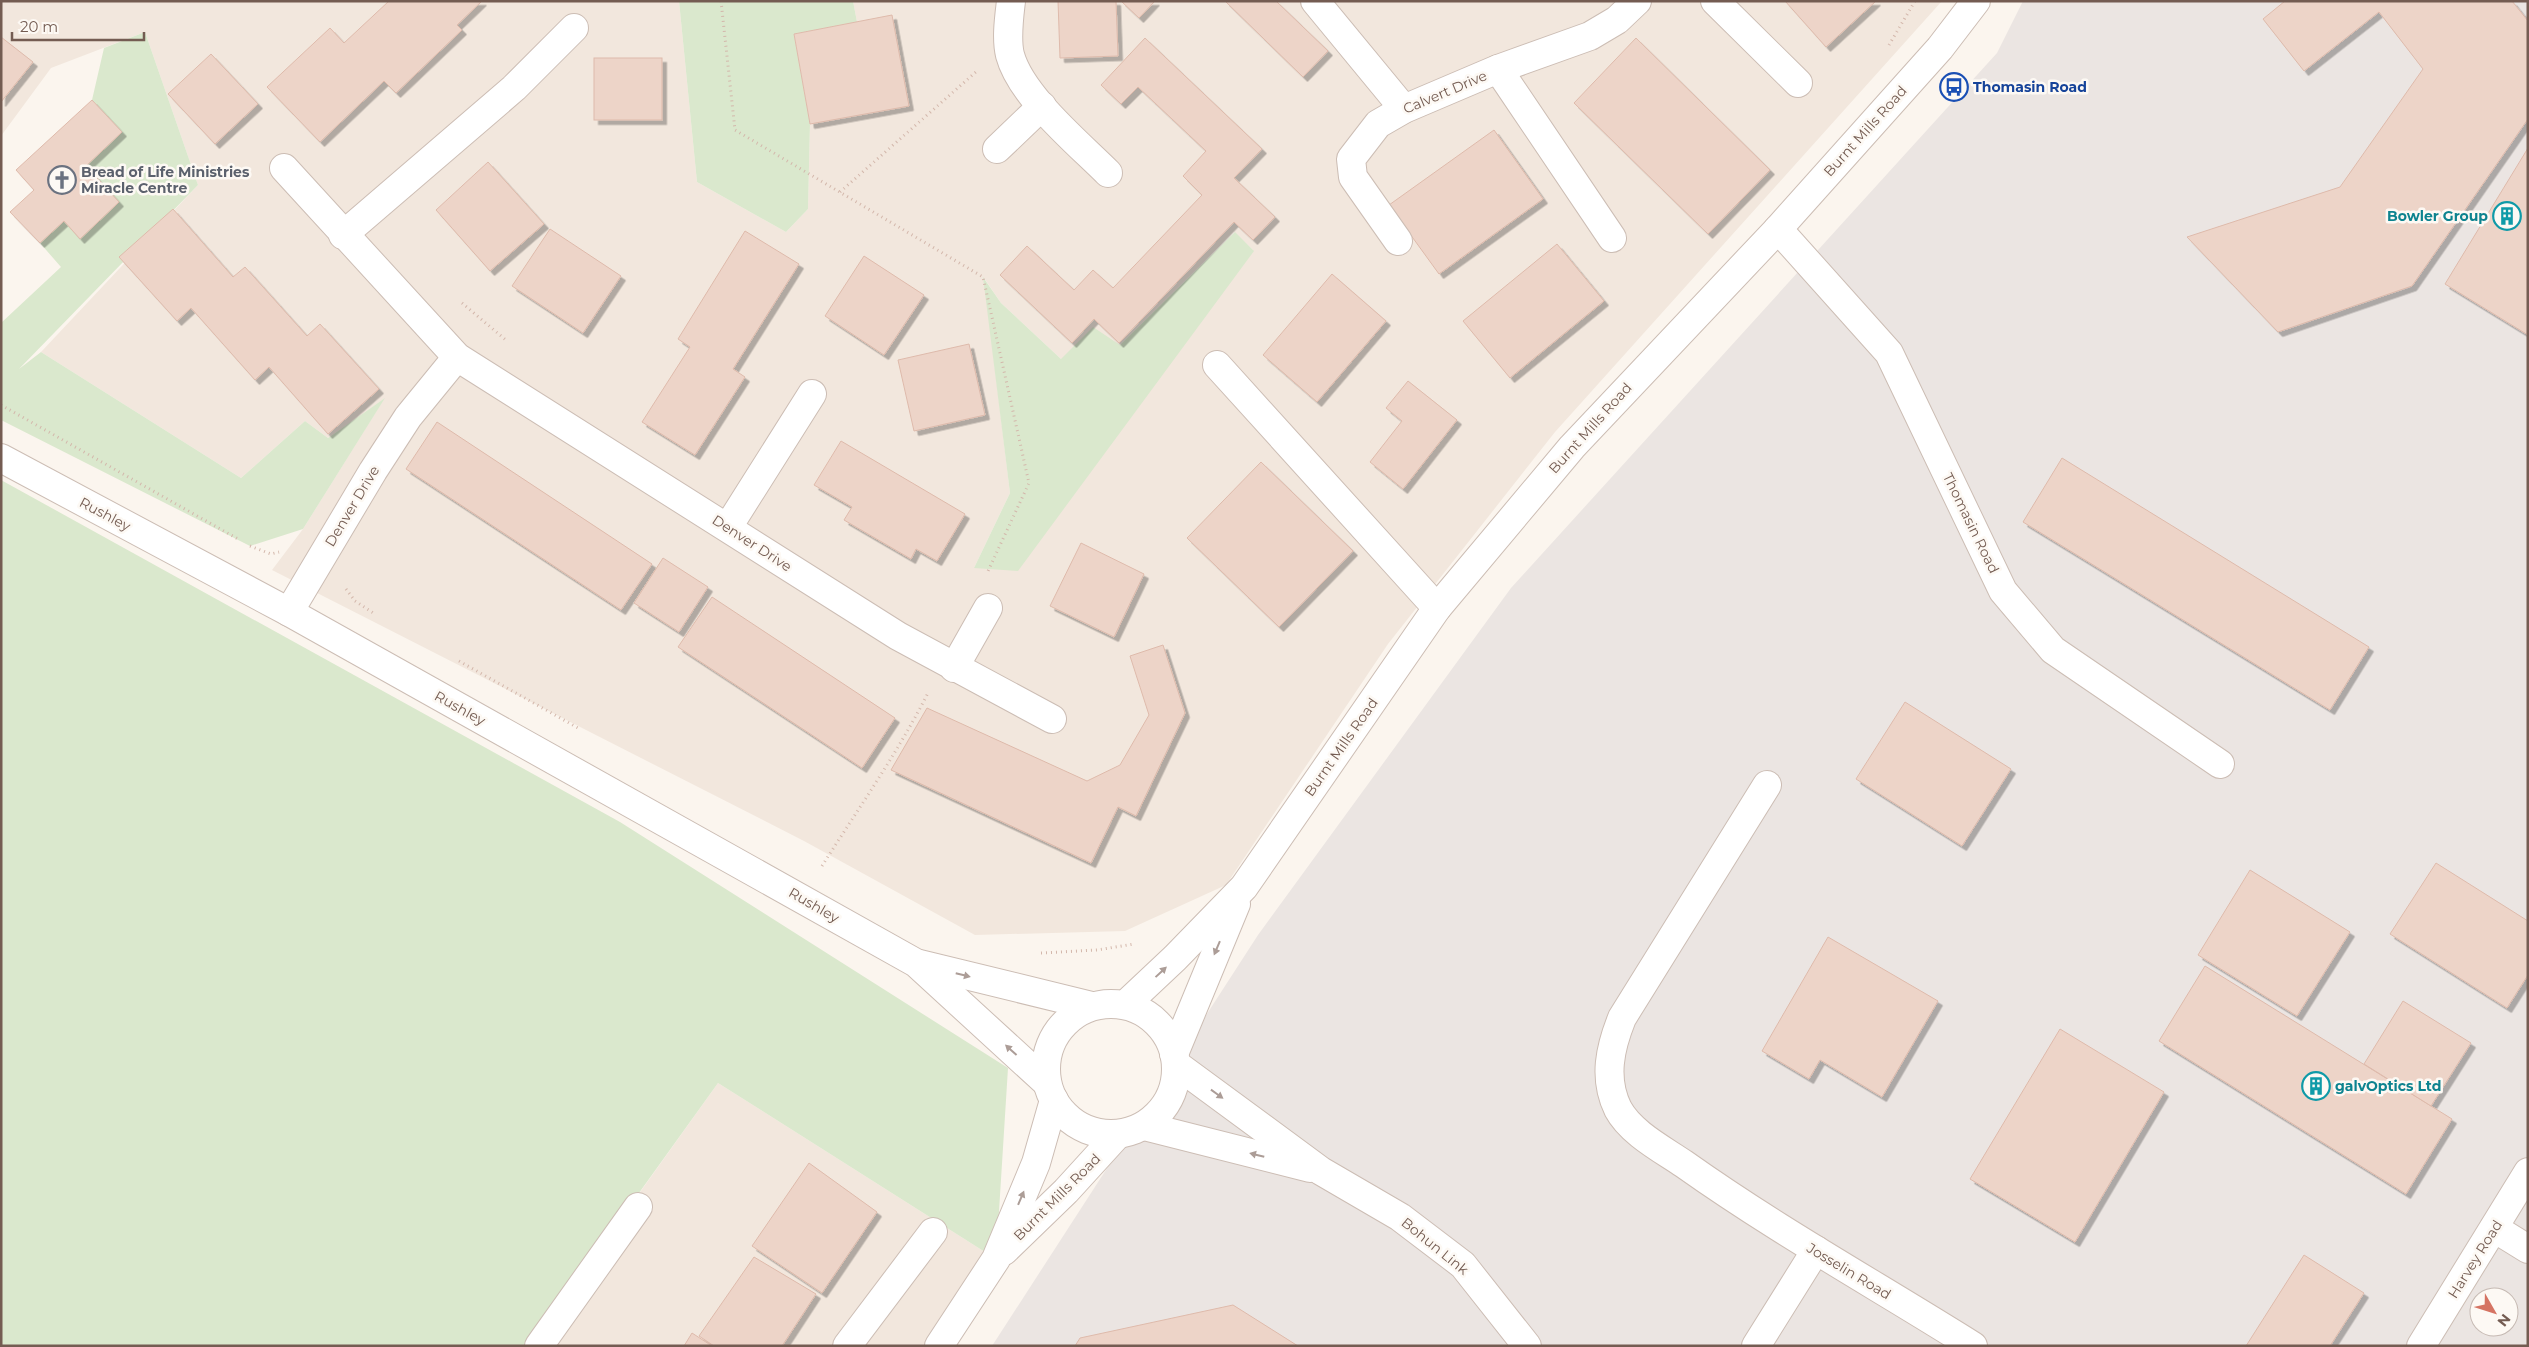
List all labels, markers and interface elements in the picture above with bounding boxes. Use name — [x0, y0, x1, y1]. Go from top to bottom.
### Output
scale bar — [12, 10, 145, 42]
text: 20 m — [20, 17, 58, 36]
street label: Calvert Drive — [1400, 66, 1490, 118]
bus stop icon: Thomasin Road — [1939, 72, 1969, 102]
place label: Thomasin Road — [1973, 78, 2087, 96]
street label: Burnt Mills Road — [1819, 82, 1911, 180]
place label: Bread of Life Ministries Miracle Centre — [81, 163, 250, 197]
church icon: Bread of Life Ministries Miracle Centre — [47, 165, 77, 195]
building icon: Bowler Group — [2492, 201, 2522, 231]
place label: Bowler Group — [2387, 207, 2488, 225]
street label: Burnt Mills Road — [1544, 379, 1636, 477]
street label: Denver Drive — [321, 462, 383, 550]
street label: Thomasin Road — [1939, 470, 2003, 576]
street label: Rushley — [76, 493, 134, 535]
street label: Denver Drive — [709, 511, 795, 575]
street label: Rushley — [431, 687, 489, 730]
street label: Burnt Mills Road — [1300, 694, 1382, 800]
street label: Rushley — [785, 883, 843, 927]
one-way arrow — [1213, 941, 1221, 955]
one-way arrow — [1154, 966, 1166, 978]
one-way arrow — [956, 971, 971, 979]
one-way arrow — [1005, 1045, 1018, 1056]
building icon: galvOptics Ltd — [2301, 1071, 2331, 1101]
place label: galvOptics Ltd — [2335, 1077, 2441, 1095]
one-way arrow — [1210, 1088, 1223, 1098]
street label: Burnt Mills Road — [1010, 1150, 1104, 1244]
one-way arrow — [1249, 1151, 1264, 1159]
one-way arrow — [1018, 1191, 1026, 1205]
street label: Bohun Link — [1398, 1213, 1473, 1279]
street label: Harvey Road — [2444, 1216, 2506, 1302]
street label: Josselin Road — [1803, 1238, 1894, 1303]
north arrow — [2469, 1287, 2519, 1337]
text: N — [2494, 1310, 2515, 1330]

